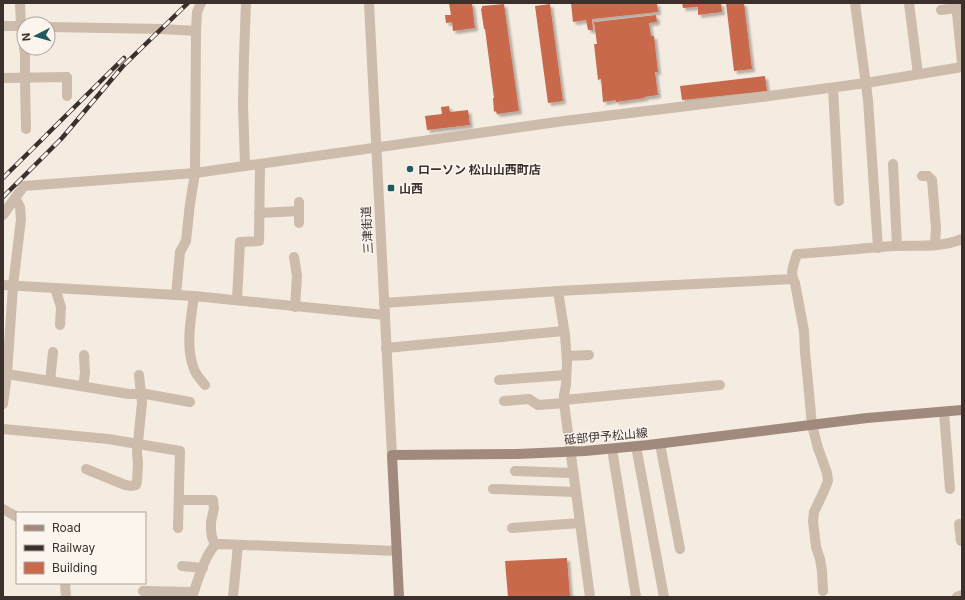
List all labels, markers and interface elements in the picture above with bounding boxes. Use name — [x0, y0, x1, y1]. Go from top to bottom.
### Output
north arrow — [16, 16, 56, 56]
text: N — [19, 32, 33, 42]
place label: ローソン 松山山西町店 — [418, 162, 541, 177]
marker: ローソン 松山山西町店 — [405, 164, 415, 174]
place label: 山西 — [399, 181, 423, 196]
marker: 山西 — [386, 183, 396, 193]
street label: 三津街道 — [358, 206, 376, 254]
street label: 砥部伊予松山線 — [563, 425, 649, 447]
legend — [16, 512, 146, 584]
text: Road — [52, 520, 81, 535]
text: Railway — [52, 540, 96, 555]
text: Building — [52, 560, 97, 575]

